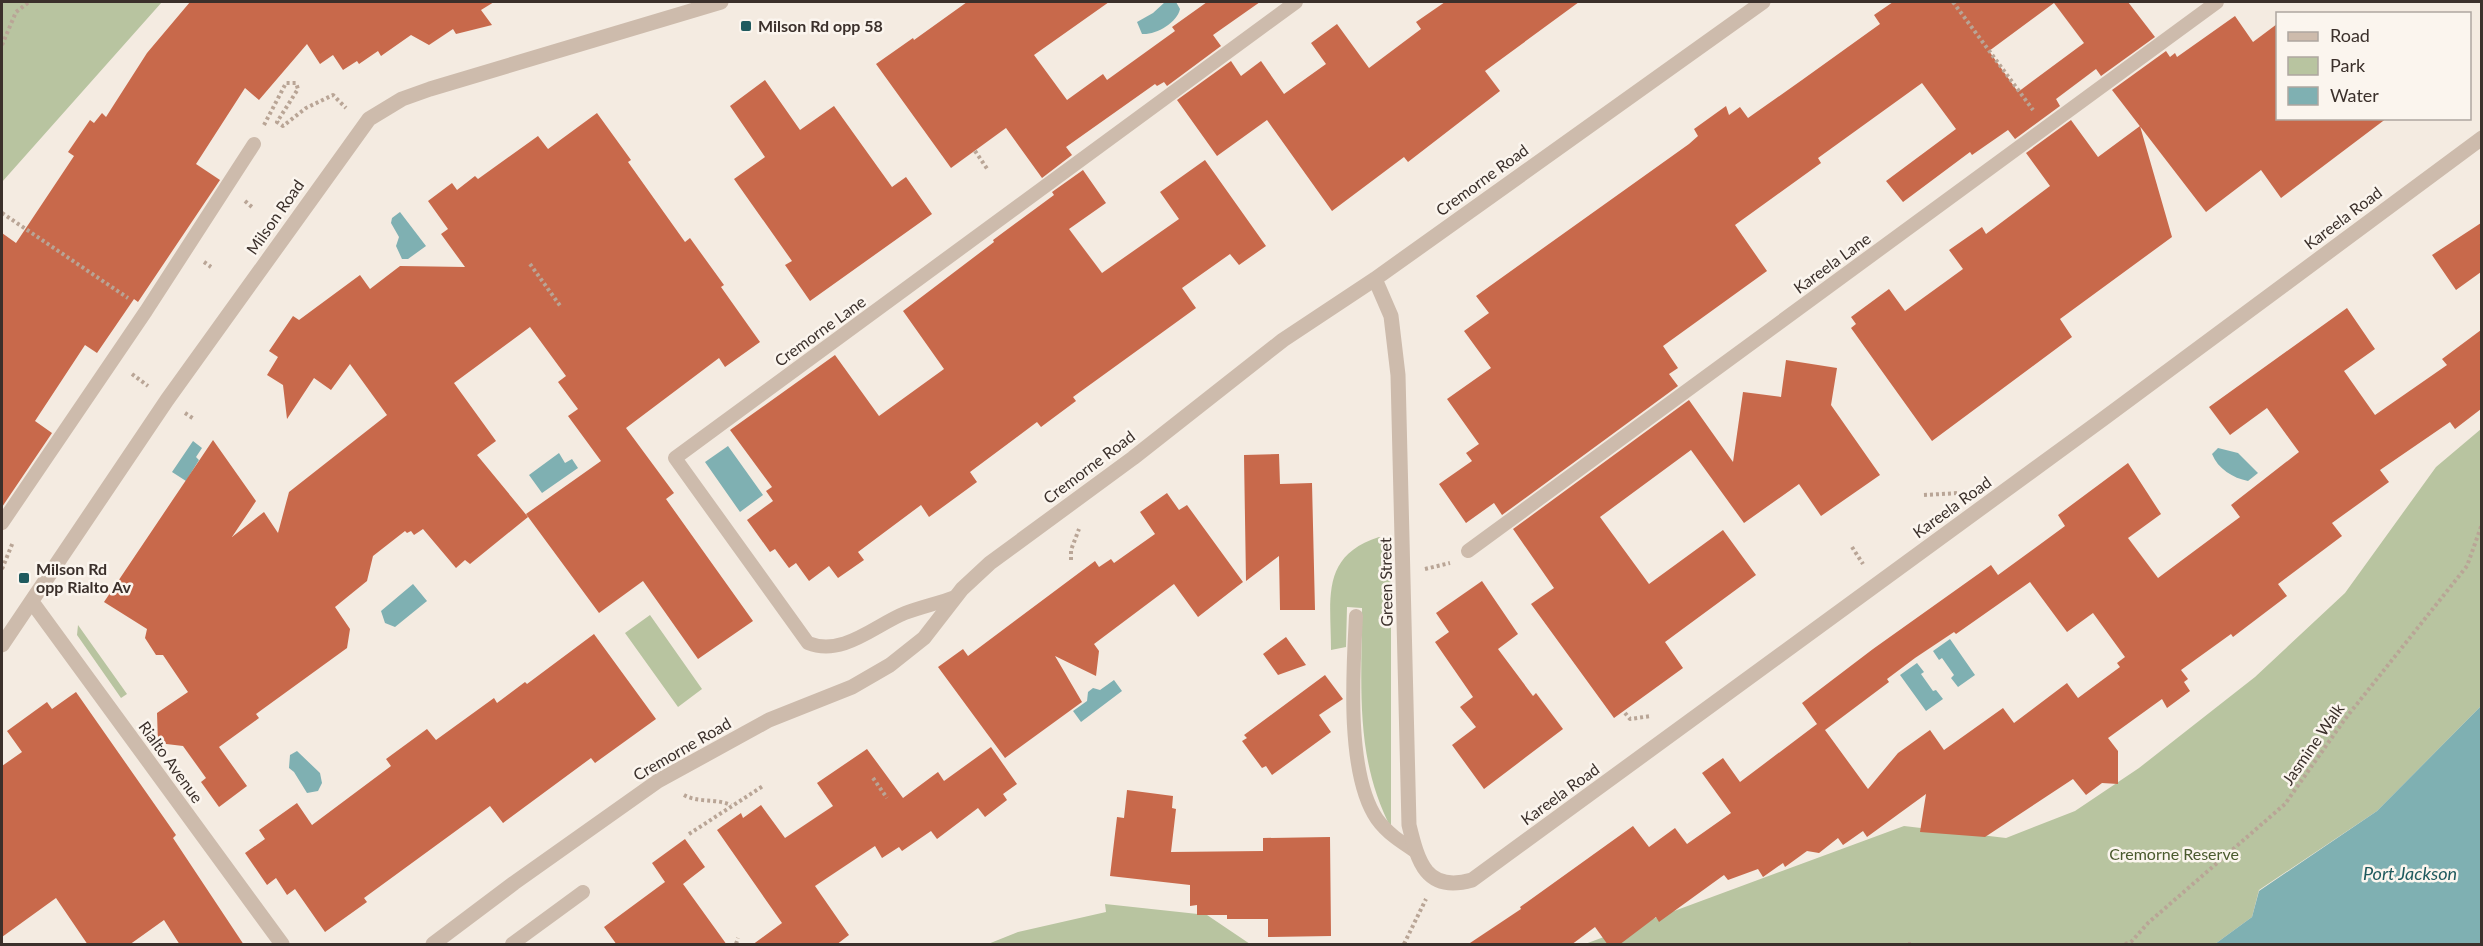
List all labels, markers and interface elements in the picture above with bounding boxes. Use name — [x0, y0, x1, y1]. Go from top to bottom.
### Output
legend — [2276, 12, 2471, 120]
place label: Milson Rd opp 58 — [758, 16, 883, 35]
marker: Milson Rd opp 58 — [739, 19, 753, 33]
text: Road — [2330, 24, 2370, 46]
text: Park — [2330, 54, 2366, 76]
text: Water — [2330, 84, 2379, 106]
street label: Cremorne Road — [1432, 140, 1532, 219]
street label: Milson Road — [242, 176, 307, 258]
street label: Kareela Road — [2300, 182, 2385, 253]
street label: Kareela Lane — [1790, 228, 1874, 297]
street label: Cremorne Lane — [771, 291, 869, 370]
street label: Cremorne Road — [1039, 426, 1138, 507]
street label: Kareela Road — [1909, 472, 1995, 541]
street label: Green Street — [1375, 537, 1396, 627]
place label: Milson Rd opp Rialto Av — [36, 559, 131, 596]
marker: Milson Rd opp Rialto Av — [17, 571, 31, 585]
street label: Jasmine Walk — [2278, 699, 2348, 788]
street label: Cremorne Road — [630, 713, 734, 784]
street label: Rialto Avenue — [135, 717, 208, 806]
street label: Kareela Road — [1517, 759, 1603, 828]
park label: Cremorne Reserve — [2109, 844, 2239, 863]
water label: Port Jackson — [2363, 862, 2457, 884]

